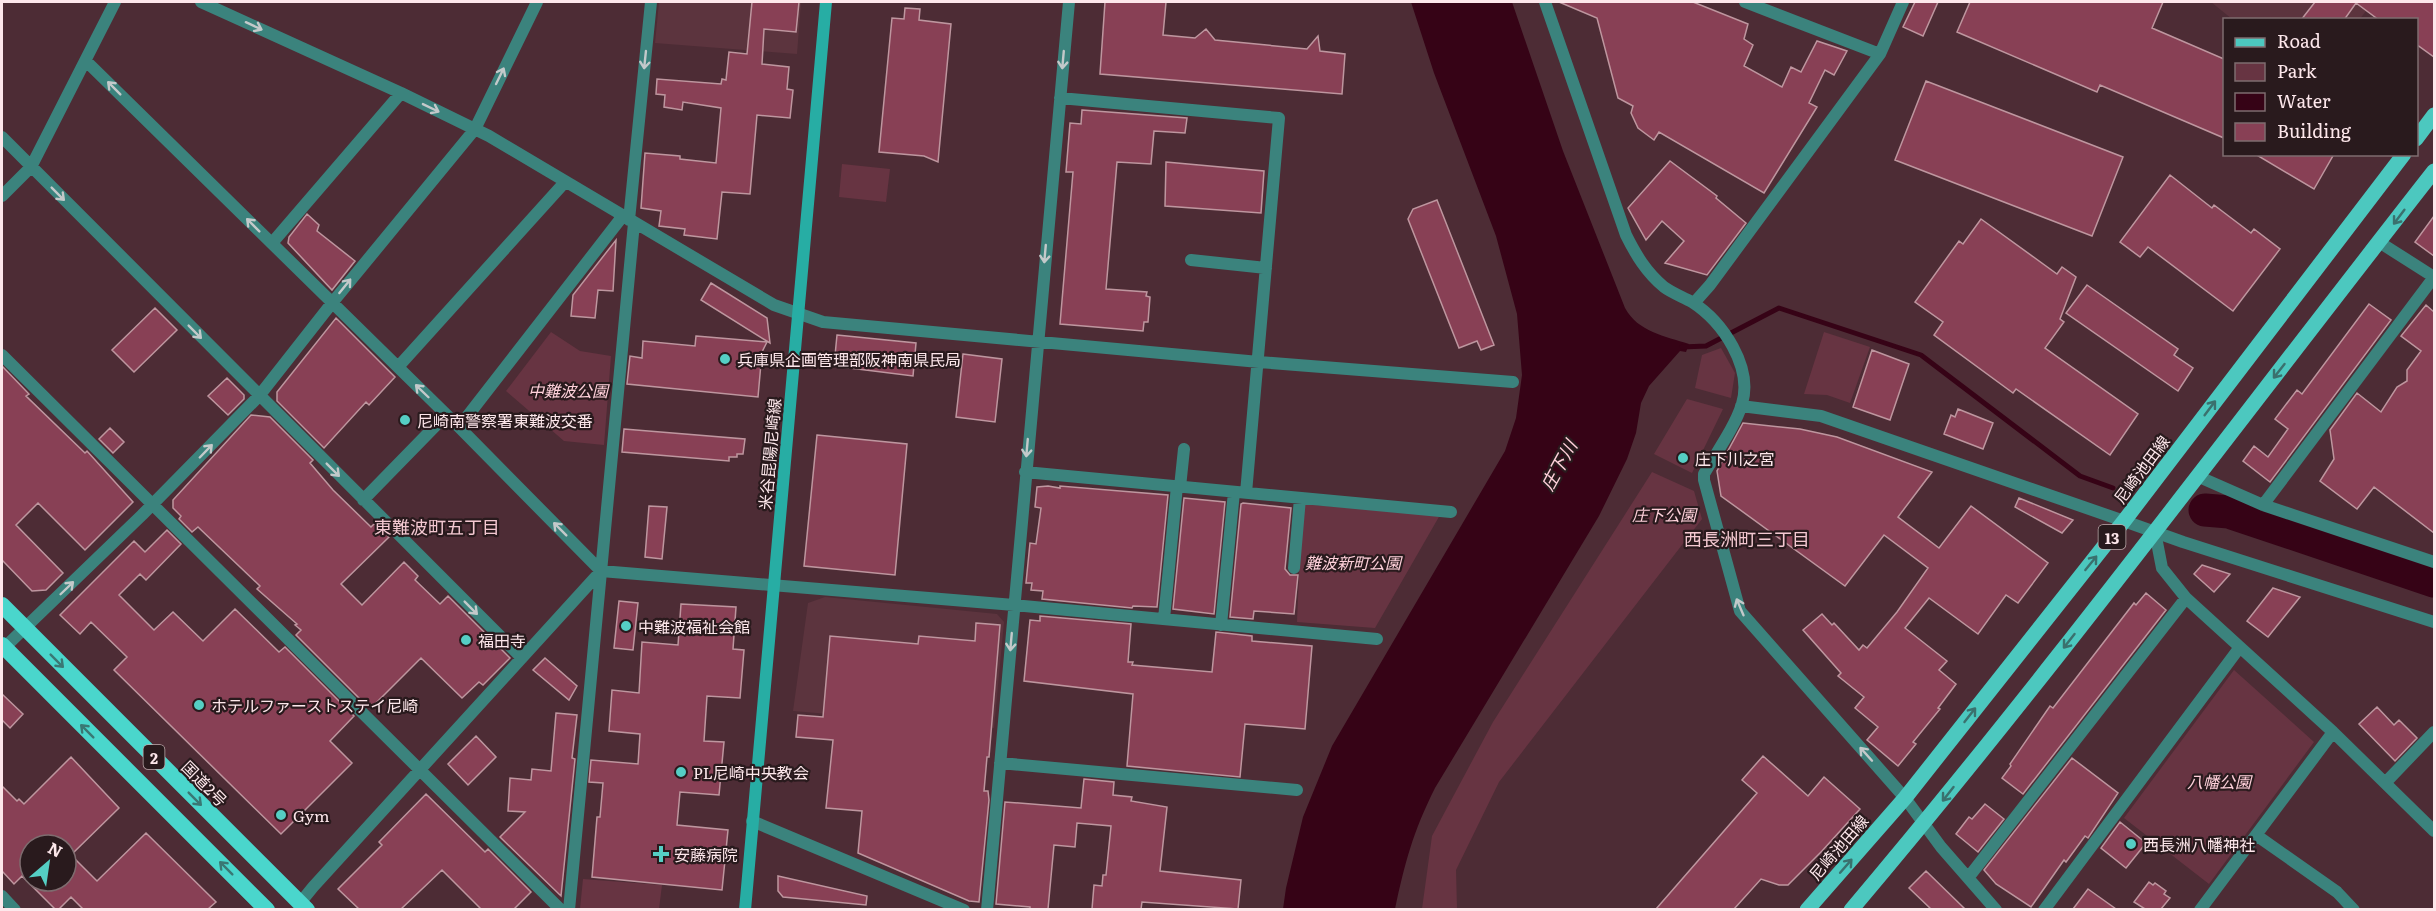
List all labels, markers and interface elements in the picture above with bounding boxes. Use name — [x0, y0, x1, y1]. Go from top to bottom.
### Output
legend — [2223, 18, 2418, 156]
one-way arrow — [244, 20, 262, 32]
text: Road — [2277, 27, 2321, 54]
one-way arrow — [639, 49, 650, 69]
one-way arrow — [1057, 49, 1068, 69]
text: Park — [2277, 57, 2318, 84]
one-way arrow — [495, 68, 507, 86]
one-way arrow — [107, 81, 122, 96]
text: Water — [2277, 87, 2331, 114]
one-way arrow — [421, 102, 439, 114]
text: Building — [2277, 117, 2352, 144]
one-way arrow — [50, 186, 65, 201]
one-way arrow — [2392, 209, 2405, 225]
one-way arrow — [246, 218, 261, 233]
one-way arrow — [1039, 243, 1050, 263]
one-way arrow — [339, 279, 352, 295]
one-way arrow — [188, 325, 203, 339]
place label: 兵庫県企画管理部阪神南県民局 — [737, 347, 961, 371]
marker: 兵庫県企画管理部阪神南県民局 — [718, 352, 732, 366]
one-way arrow — [2273, 363, 2286, 379]
park label: 中難波公園 — [528, 378, 610, 402]
one-way arrow — [415, 384, 430, 399]
street label: 米谷昆陽尼崎線 — [752, 397, 786, 511]
one-way arrow — [2203, 400, 2216, 416]
place label: 尼崎南警察署東難波交番 — [417, 408, 593, 432]
marker: 尼崎南警察署東難波交番 — [398, 413, 412, 427]
street label: 尼崎池田線 — [2107, 430, 2175, 508]
water label: 庄下川 — [1533, 433, 1584, 495]
one-way arrow — [1021, 438, 1032, 458]
one-way arrow — [198, 443, 213, 458]
place label: 庄下川之宮 — [1695, 446, 1775, 470]
marker: 庄下川之宮 — [1676, 451, 1690, 465]
one-way arrow — [325, 463, 340, 477]
park label: 庄下公園 — [1632, 502, 1698, 526]
district label: 東難波町五丁目 — [374, 513, 500, 540]
one-way arrow — [553, 522, 567, 537]
district label: 西長洲町三丁目 — [1684, 525, 1810, 552]
road number: 13 — [2098, 525, 2126, 549]
park label: 難波新町公園 — [1305, 550, 1403, 574]
one-way arrow — [2084, 555, 2097, 571]
one-way arrow — [60, 581, 75, 596]
one-way arrow — [1734, 598, 1745, 616]
one-way arrow — [464, 600, 478, 615]
place label: 中難波福祉会館 — [638, 614, 750, 638]
marker: 中難波福祉会館 — [619, 619, 633, 633]
place label: 福田寺 — [478, 628, 526, 652]
one-way arrow — [1005, 632, 1016, 652]
marker: 福田寺 — [459, 633, 473, 647]
one-way arrow — [2062, 633, 2076, 648]
one-way arrow — [50, 654, 65, 668]
place label: ホテルファーストステイ尼崎 — [211, 693, 418, 717]
marker: ホテルファーストステイ尼崎 — [192, 698, 206, 712]
one-way arrow — [1963, 708, 1976, 724]
one-way arrow — [80, 724, 95, 738]
road number: 2 — [144, 745, 164, 769]
one-way arrow — [1859, 747, 1873, 762]
street label: 国道2号 — [177, 755, 233, 811]
place label: PL尼崎中央教会 — [693, 760, 809, 784]
marker: PL尼崎中央教会 — [674, 765, 688, 779]
park label: 八幡公園 — [2187, 769, 2253, 793]
one-way arrow — [1941, 785, 1954, 801]
one-way arrow — [188, 792, 203, 806]
place label: Gym — [293, 803, 330, 827]
marker: Gym — [274, 808, 288, 822]
street label: 尼崎池田線 — [1803, 809, 1873, 885]
place label: 西長洲八幡神社 — [2143, 832, 2255, 856]
north arrow — [18, 833, 78, 893]
text: N — [44, 835, 67, 863]
marker: 西長洲八幡神社 — [2124, 837, 2138, 851]
place label: 安藤病院 — [674, 842, 738, 866]
marker: 安藤病院 — [652, 845, 670, 863]
one-way arrow — [1839, 859, 1853, 874]
one-way arrow — [218, 861, 233, 876]

